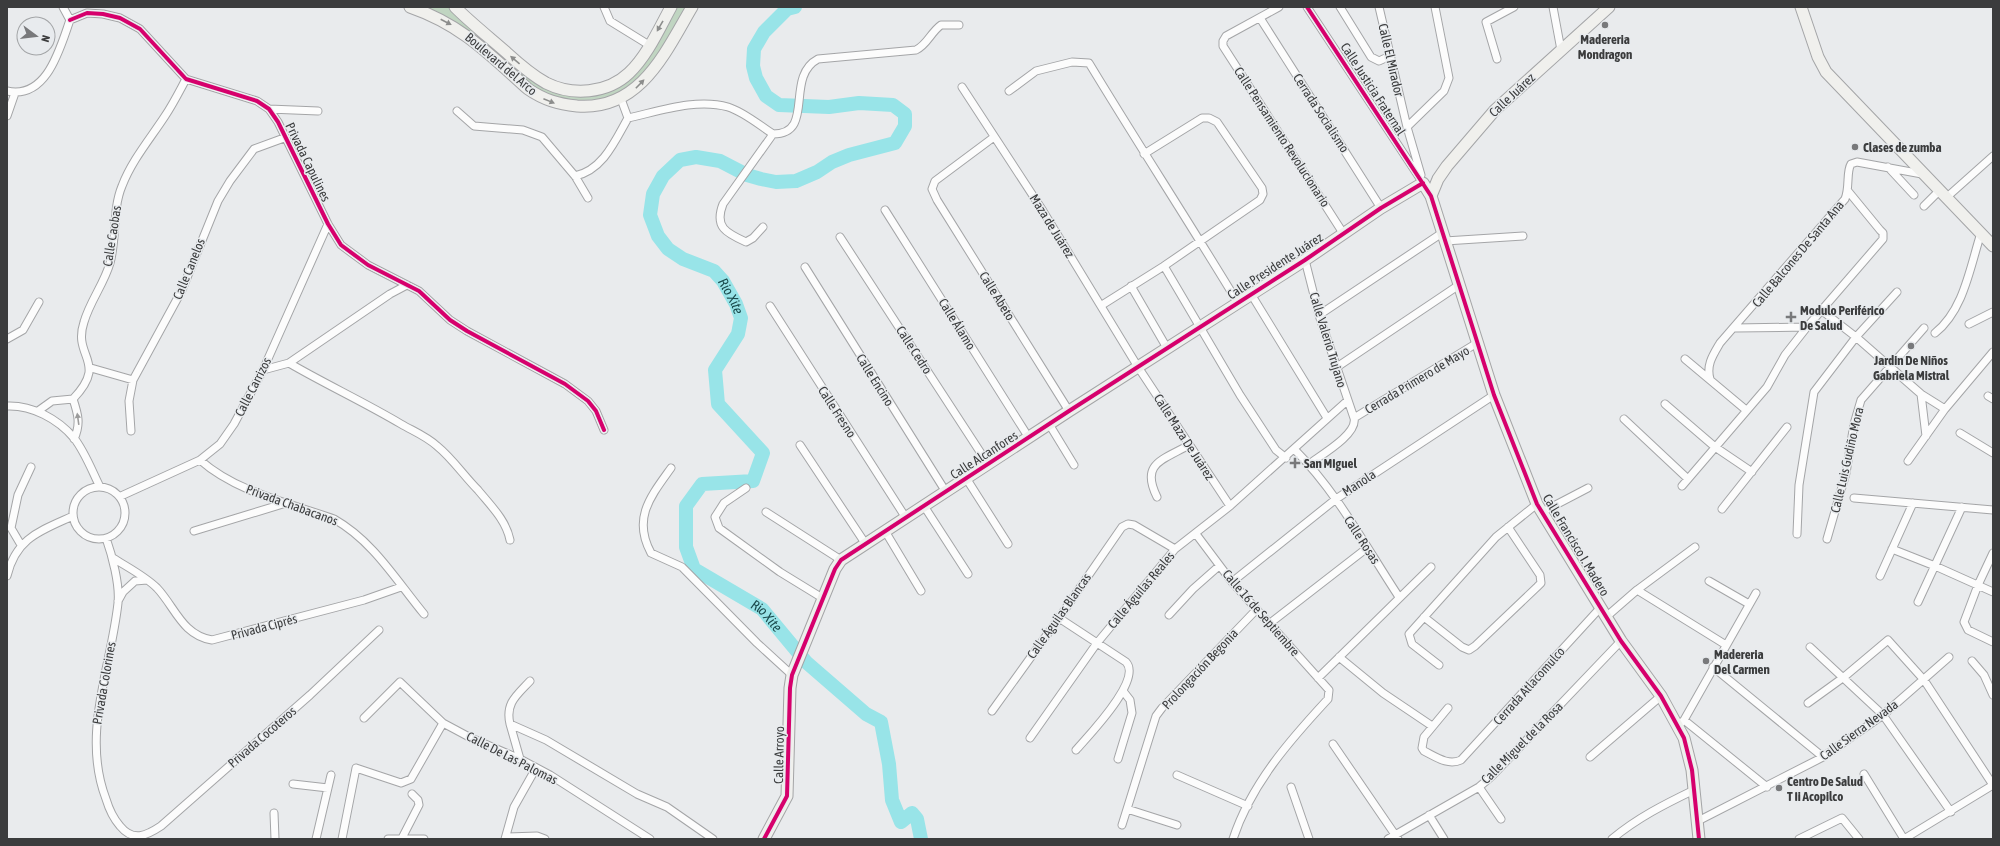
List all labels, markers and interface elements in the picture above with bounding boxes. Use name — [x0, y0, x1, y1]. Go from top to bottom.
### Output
north arrow — [16, 16, 56, 56]
one-way arrow — [440, 19, 452, 26]
one-way arrow — [657, 20, 664, 32]
marker: Madereria Mondragon — [1600, 20, 1610, 30]
street label: Calle El Mirador — [1375, 22, 1407, 98]
street label: Boulevard del Arco — [462, 30, 540, 98]
place label: Madereria Mondragon — [1578, 32, 1632, 62]
text: N — [39, 34, 52, 43]
street label: Calle Justicia Fraternal — [1337, 40, 1409, 139]
one-way arrow — [509, 55, 520, 64]
street label: Calle Pensamiento Revolucionario — [1231, 64, 1333, 210]
street label: Calle Juárez — [1486, 70, 1538, 120]
street label: Cerrada Socialismo — [1290, 71, 1352, 155]
one-way arrow — [635, 79, 645, 89]
one-way arrow — [543, 98, 555, 104]
street label: Privada Capulines — [282, 120, 334, 204]
place label: Clases de zumba — [1863, 140, 1942, 155]
marker: Clases de zumba — [1850, 142, 1860, 152]
street label: Maza de Juárez — [1027, 191, 1078, 261]
street label: Calle Balcones De Santa Ana — [1749, 198, 1847, 310]
street label: Calle Caobas — [100, 204, 124, 267]
street label: Calle Presidente Juárez — [1225, 229, 1326, 302]
street label: Calle Canelos — [170, 236, 208, 302]
street label: Calle Abeto — [976, 269, 1018, 323]
water label: Rio Xite — [715, 275, 747, 316]
street label: Calle Valerio Trujano — [1306, 291, 1350, 389]
street label: Calle Álamo — [935, 296, 979, 352]
place label: Modulo Periférico De Salud — [1800, 303, 1885, 333]
marker: Modulo Periférico De Salud — [1785, 311, 1797, 323]
street label: Calle Cedro — [893, 323, 935, 377]
marker: Jardin De Niños Gabriela Mistral — [1906, 341, 1916, 351]
street label: Cerrada Primero de Mayo — [1362, 343, 1472, 417]
street label: Calle Encino — [853, 351, 897, 409]
place label: Jardin De Niños Gabriela Mistral — [1873, 353, 1950, 383]
street label: Calle Carrizos — [232, 355, 274, 419]
street label: Calle Fresno — [815, 384, 859, 440]
street label: Calle Maza De Juárez — [1151, 391, 1218, 483]
street label: Calle Luis Gudiño Mora — [1828, 406, 1866, 514]
one-way arrow — [75, 413, 81, 425]
street label: Calle Alcanfores — [948, 427, 1021, 482]
place label: San MIguel — [1304, 456, 1357, 471]
marker: San MIguel — [1289, 457, 1301, 469]
street label: Manola — [1340, 467, 1378, 499]
street label: Privada Chabacanos — [244, 481, 340, 529]
street label: Calle Francisco I. Madero — [1540, 491, 1612, 599]
street label: Calle Rosas — [1341, 513, 1383, 567]
street label: Calle Águilas Reales — [1105, 548, 1178, 631]
street label: Calle 16 de Septiembre — [1219, 567, 1303, 659]
street label: Calle Águilas Blancas — [1024, 570, 1094, 662]
water label: Rio Xite — [748, 596, 786, 635]
street label: Privada Ciprés — [229, 611, 299, 643]
street label: Prolongación Begonia — [1159, 626, 1241, 712]
street label: Privada Colorines — [89, 640, 119, 725]
street label: Cerrada Atlacomulco — [1490, 644, 1568, 728]
place label: Madereria Del Carmen — [1714, 647, 1770, 677]
marker: Madereria Del Carmen — [1701, 656, 1711, 666]
street label: Calle Sierra Nevada — [1817, 697, 1901, 763]
street label: Calle Miguel de la Rosa — [1478, 699, 1566, 787]
street label: Privada Cocoteros — [225, 703, 299, 771]
street label: Calle Arroyo — [771, 726, 787, 784]
street label: Calle De Las Palomas — [464, 729, 560, 788]
place label: Centro De Salud T Ii Acopilco — [1787, 774, 1863, 804]
marker: Centro De Salud T Ii Acopilco — [1774, 783, 1784, 793]

